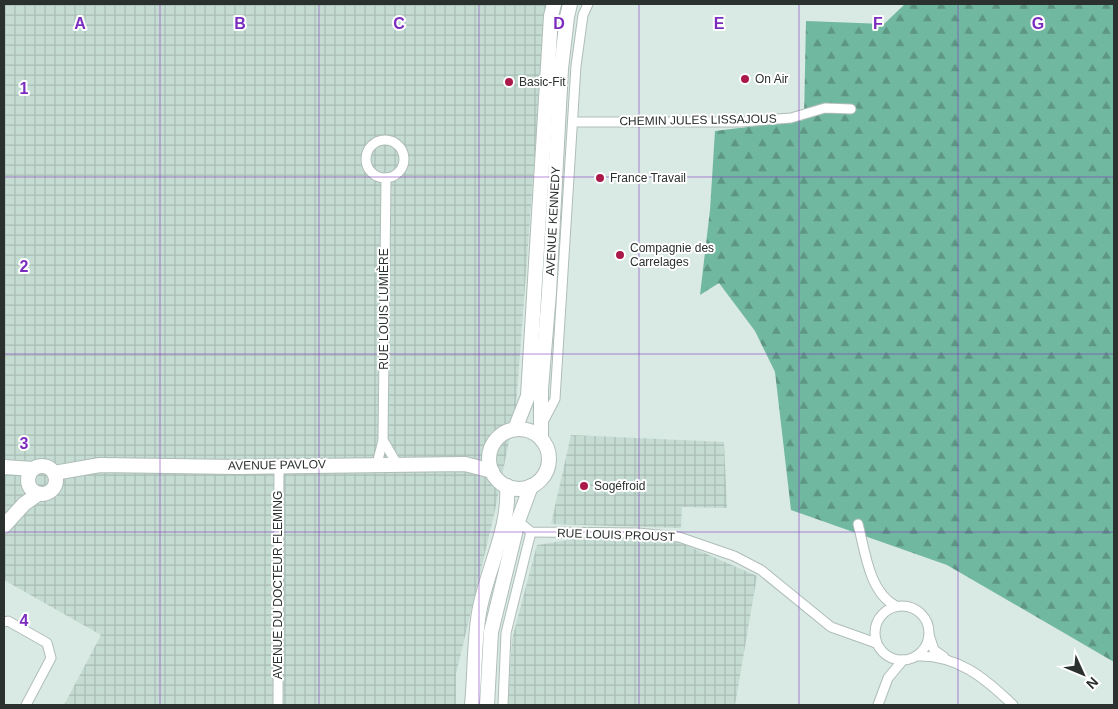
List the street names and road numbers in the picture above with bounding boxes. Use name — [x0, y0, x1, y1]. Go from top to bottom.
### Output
street label: CHEMIN JULES LISSAJOUS — [619, 112, 777, 128]
street label: AVENUE KENNEDY — [543, 166, 563, 276]
street label: RUE LOUIS LUMIÈRE — [376, 248, 391, 370]
street label: AVENUE PAVLOV — [228, 457, 326, 473]
street label: AVENUE DU DOCTEUR FLEMING — [271, 491, 285, 679]
street label: RUE LOUIS PROUST — [557, 526, 676, 544]

